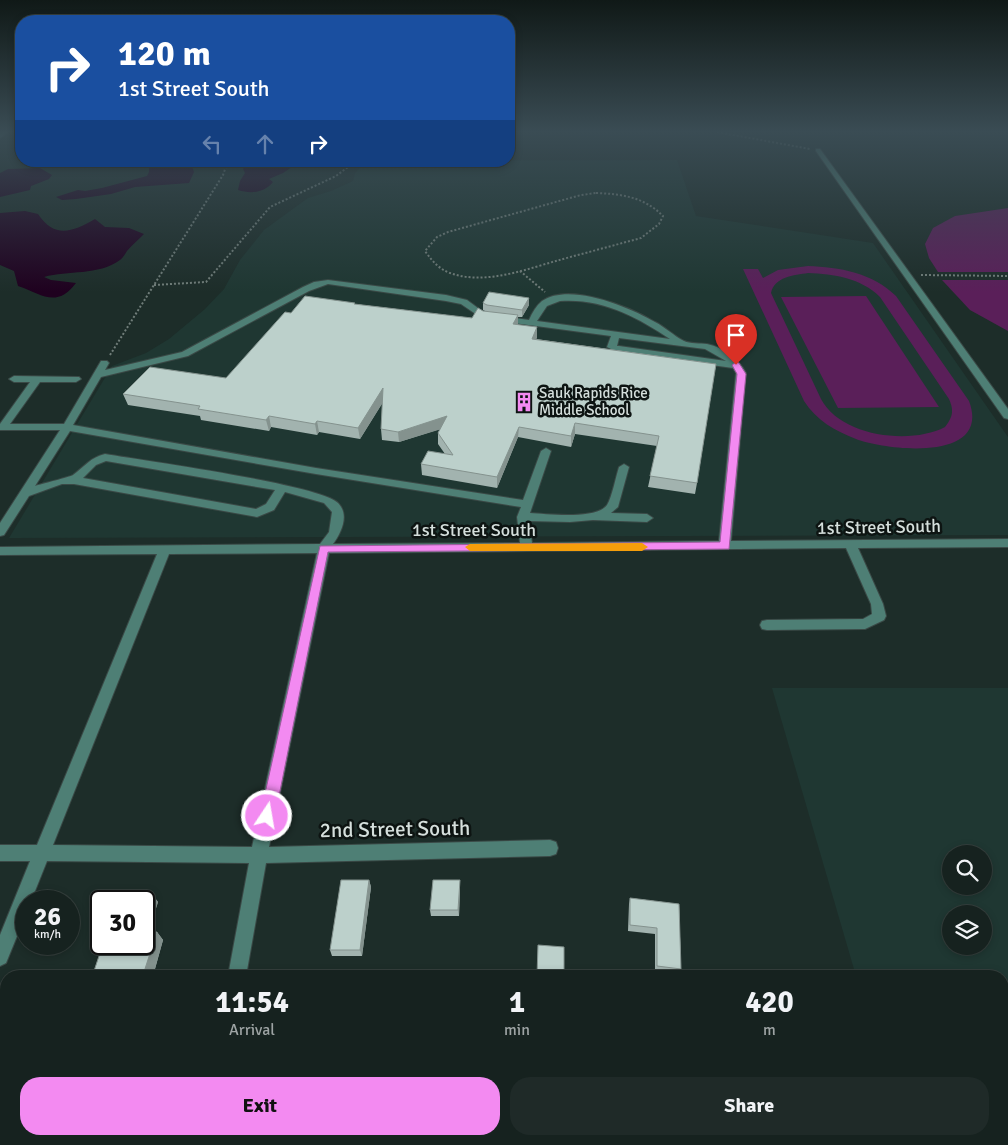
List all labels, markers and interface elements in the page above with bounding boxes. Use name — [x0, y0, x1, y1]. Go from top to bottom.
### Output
text: 120 m — [118, 32, 211, 75]
icon: right — [35, 35, 100, 100]
text: 1st Street South — [118, 75, 270, 102]
icon: left — [198, 130, 226, 158]
icon: ahead — [251, 130, 279, 158]
icon: right — [304, 130, 332, 158]
pin — [715, 314, 757, 365]
icon: arrive — [722, 321, 750, 349]
place label: Sauk Rapids Rice Middle School — [539, 384, 648, 419]
building icon: Sauk Rapids Rice Middle School — [513, 391, 535, 413]
street label: 1st Street South — [817, 515, 941, 539]
street label: 1st Street South — [412, 519, 536, 541]
position arrow — [240, 789, 292, 841]
street label: 2nd Street South — [319, 815, 471, 843]
map controls — [942, 845, 992, 955]
button: search — [942, 845, 992, 895]
speed limit sign: 30 — [90, 890, 155, 955]
text: 26 — [34, 901, 61, 932]
button: layers — [942, 905, 992, 955]
text: km/h — [34, 927, 61, 942]
text: 11:54 — [215, 984, 289, 1021]
text: 1 — [509, 984, 525, 1021]
text: 420 — [745, 984, 794, 1021]
text: Arrival — [229, 1020, 275, 1040]
text: min — [504, 1020, 530, 1040]
text: m — [763, 1020, 776, 1040]
button: Exit — [20, 1077, 500, 1135]
button: Share — [510, 1077, 989, 1135]

